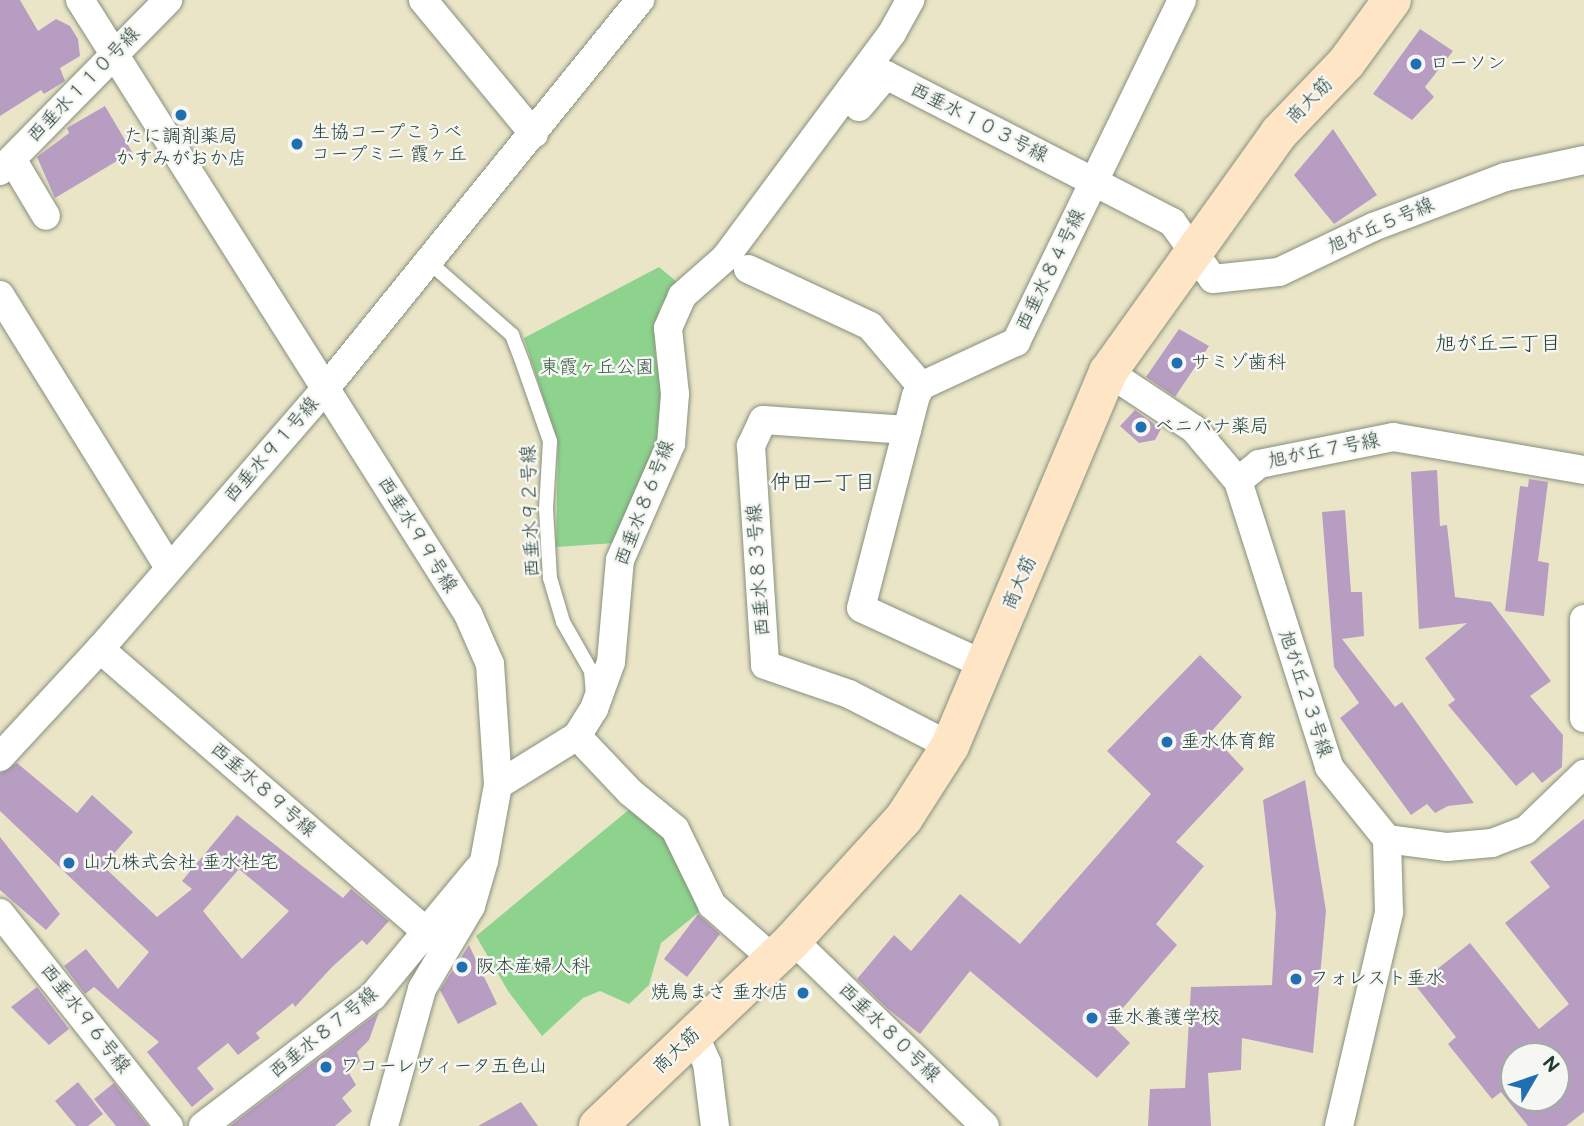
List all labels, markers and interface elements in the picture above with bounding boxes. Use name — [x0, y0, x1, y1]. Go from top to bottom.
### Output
street label: 西垂水１１０号線 — [23, 22, 145, 148]
place label: ローソン — [1430, 53, 1506, 75]
marker: ローソン — [1408, 56, 1424, 72]
street label: 商大筋 — [1282, 73, 1338, 129]
street label: 西垂水１０３号線 — [906, 78, 1052, 168]
marker: たに調剤薬局 かすみがおか店 — [173, 107, 189, 123]
place label: 生協コープこうべ コープミニ 霞ヶ丘 — [311, 122, 468, 166]
place label: たに調剤薬局 かすみがおか店 — [115, 126, 247, 170]
marker: 生協コープこうべ コープミニ 霞ヶ丘 — [289, 136, 305, 152]
street label: 旭が丘５号線 — [1324, 193, 1438, 259]
street label: 西垂水８４号線 — [1012, 205, 1090, 335]
district label: 旭が丘二丁目 — [1435, 331, 1561, 357]
place label: サミゾ歯科 — [1191, 352, 1286, 374]
marker: サミゾ歯科 — [1169, 355, 1185, 371]
park label: 東霞ヶ丘公園 — [540, 357, 654, 379]
street label: 西垂水９１号線 — [220, 392, 324, 508]
place label: ベニバナ薬局 — [1155, 416, 1269, 438]
marker: ベニバナ薬局 — [1133, 419, 1149, 435]
street label: 旭が丘７号線 — [1266, 429, 1382, 473]
street label: 西垂水８６号線 — [611, 437, 679, 569]
street label: 西垂水９２号線 — [517, 444, 545, 578]
district label: 仲田一丁目 — [771, 470, 875, 496]
street label: 西垂水９９号線 — [372, 473, 462, 597]
street label: 西垂水８３号線 — [743, 503, 775, 637]
street label: 商大筋 — [998, 552, 1042, 614]
street label: 旭が丘２３号線 — [1274, 627, 1336, 761]
place label: 垂水体育館 — [1181, 731, 1276, 753]
marker: 垂水体育館 — [1159, 734, 1175, 750]
street label: 西垂水８９号線 — [205, 738, 321, 842]
place label: 山九株式会社 垂水社宅 — [83, 852, 278, 874]
marker: 山九株式会社 垂水社宅 — [61, 855, 77, 871]
place label: 阪本産婦人科 — [476, 956, 590, 978]
marker: 阪本産婦人科 — [454, 959, 470, 975]
street label: 西垂水９６号線 — [35, 960, 135, 1078]
place label: フォレスト垂水 — [1310, 968, 1443, 990]
marker: フォレスト垂水 — [1288, 971, 1304, 987]
street label: 西垂水８０号線 — [833, 979, 945, 1087]
street label: 西垂水８７号線 — [265, 982, 383, 1084]
place label: 焼鳥まさ 垂水店 — [651, 982, 789, 1004]
marker: 焼鳥まさ 垂水店 — [795, 985, 811, 1001]
place label: 垂水養護学校 — [1106, 1007, 1220, 1029]
marker: 垂水養護学校 — [1084, 1010, 1100, 1026]
street label: 商大筋 — [649, 1023, 705, 1079]
north arrow — [1500, 1042, 1570, 1112]
text: N — [1537, 1052, 1564, 1078]
place label: ワコーレヴィータ五色山 — [340, 1056, 549, 1078]
marker: ワコーレヴィータ五色山 — [318, 1059, 334, 1075]

